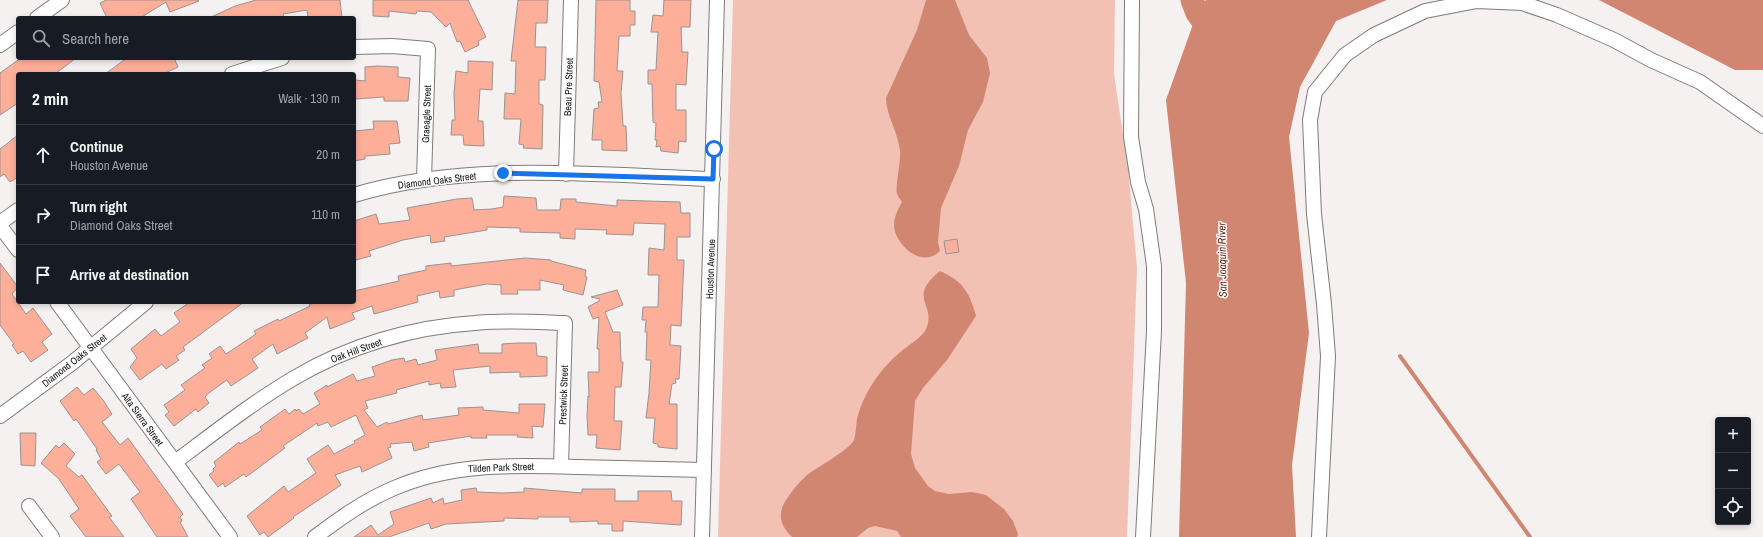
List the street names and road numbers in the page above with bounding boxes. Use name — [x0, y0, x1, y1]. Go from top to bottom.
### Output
street label: Beau Pre Street — [561, 57, 576, 116]
street label: Graeagle Street — [419, 84, 434, 143]
street label: Diamond Oaks Street — [397, 169, 478, 192]
street label: Houston Avenue — [703, 238, 718, 299]
street label: Diamond Oaks Street — [39, 331, 110, 390]
street label: Oak Hill Street — [329, 335, 384, 366]
street label: Prestwick Street — [556, 364, 571, 425]
street label: Alta Sierra Street — [118, 389, 167, 449]
street label: Tilden Park Street — [468, 460, 535, 475]

